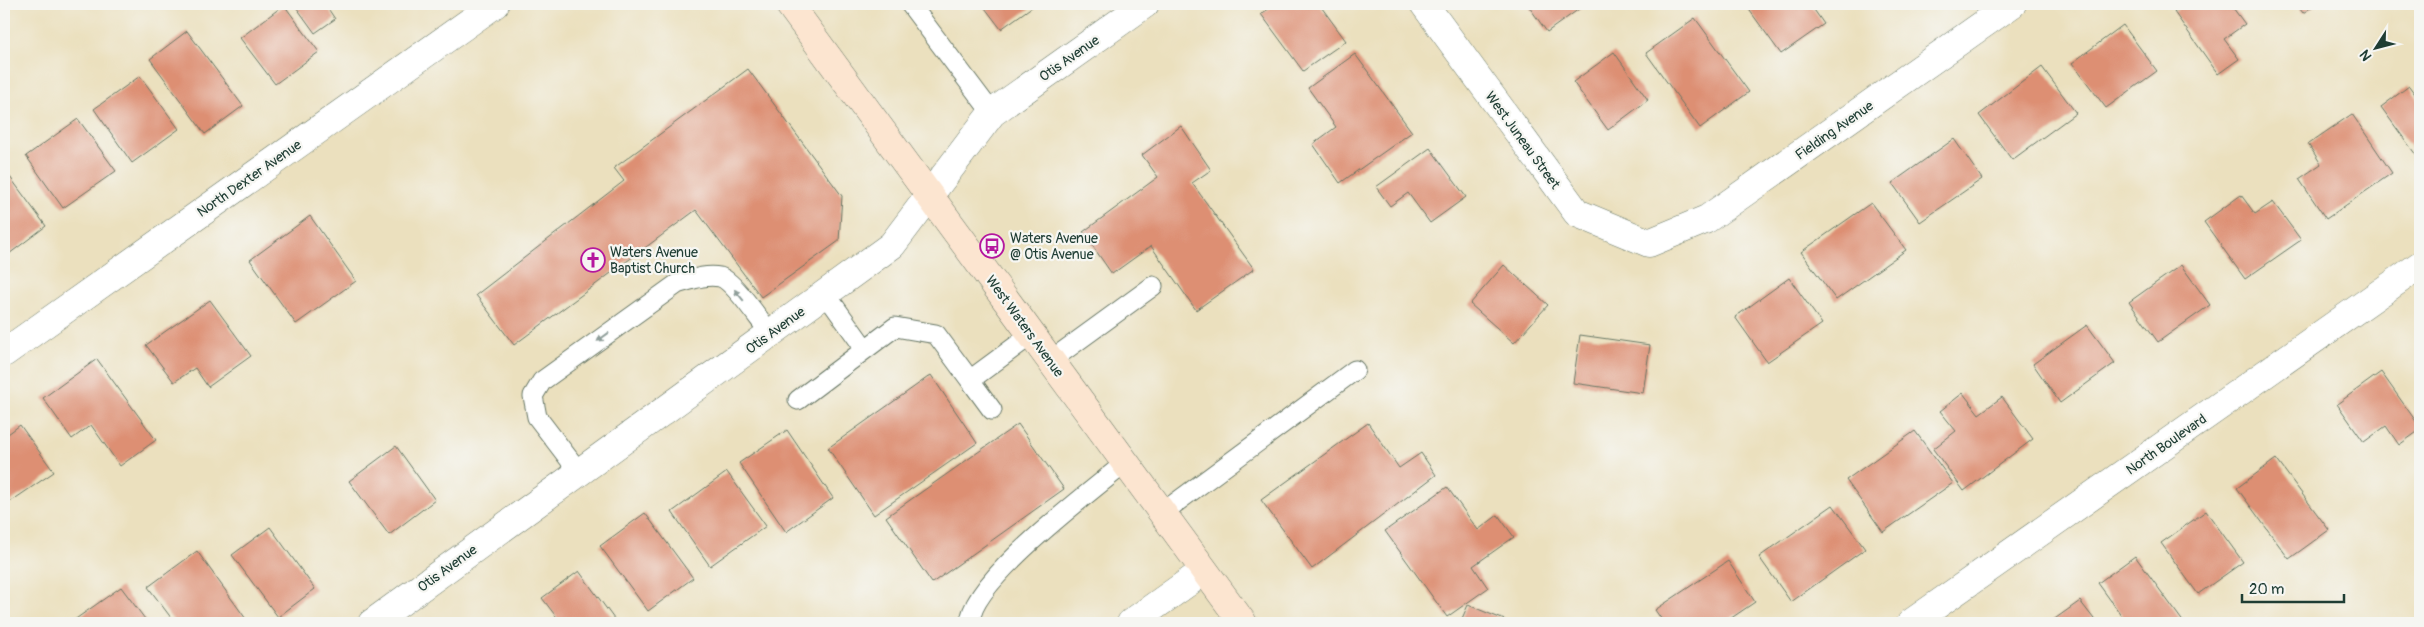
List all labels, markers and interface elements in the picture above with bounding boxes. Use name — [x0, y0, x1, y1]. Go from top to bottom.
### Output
north arrow — [2352, 22, 2402, 72]
street label: Otis Avenue — [1036, 32, 1103, 85]
text: N — [2356, 47, 2376, 64]
street label: West Juneau Street — [1481, 88, 1564, 193]
street label: Fielding Avenue — [1792, 97, 1877, 164]
street label: North Dexter Avenue — [194, 136, 305, 221]
place label: Waters Avenue @ Otis Avenue — [1010, 230, 1098, 263]
bus stop icon: Waters Avenue @ Otis Avenue — [979, 233, 1005, 259]
place label: Waters Avenue Baptist Church — [610, 244, 698, 277]
church icon: Waters Avenue Baptist Church — [580, 247, 606, 273]
street label: West Waters Avenue — [982, 272, 1067, 381]
one-way arrow — [734, 289, 745, 302]
street label: Otis Avenue — [742, 303, 808, 358]
one-way arrow — [597, 332, 610, 343]
street label: North Boulevard — [2123, 410, 2210, 478]
street label: Otis Avenue — [414, 541, 480, 596]
scale bar — [2242, 572, 2344, 604]
text: 20 m — [2249, 580, 2284, 599]

